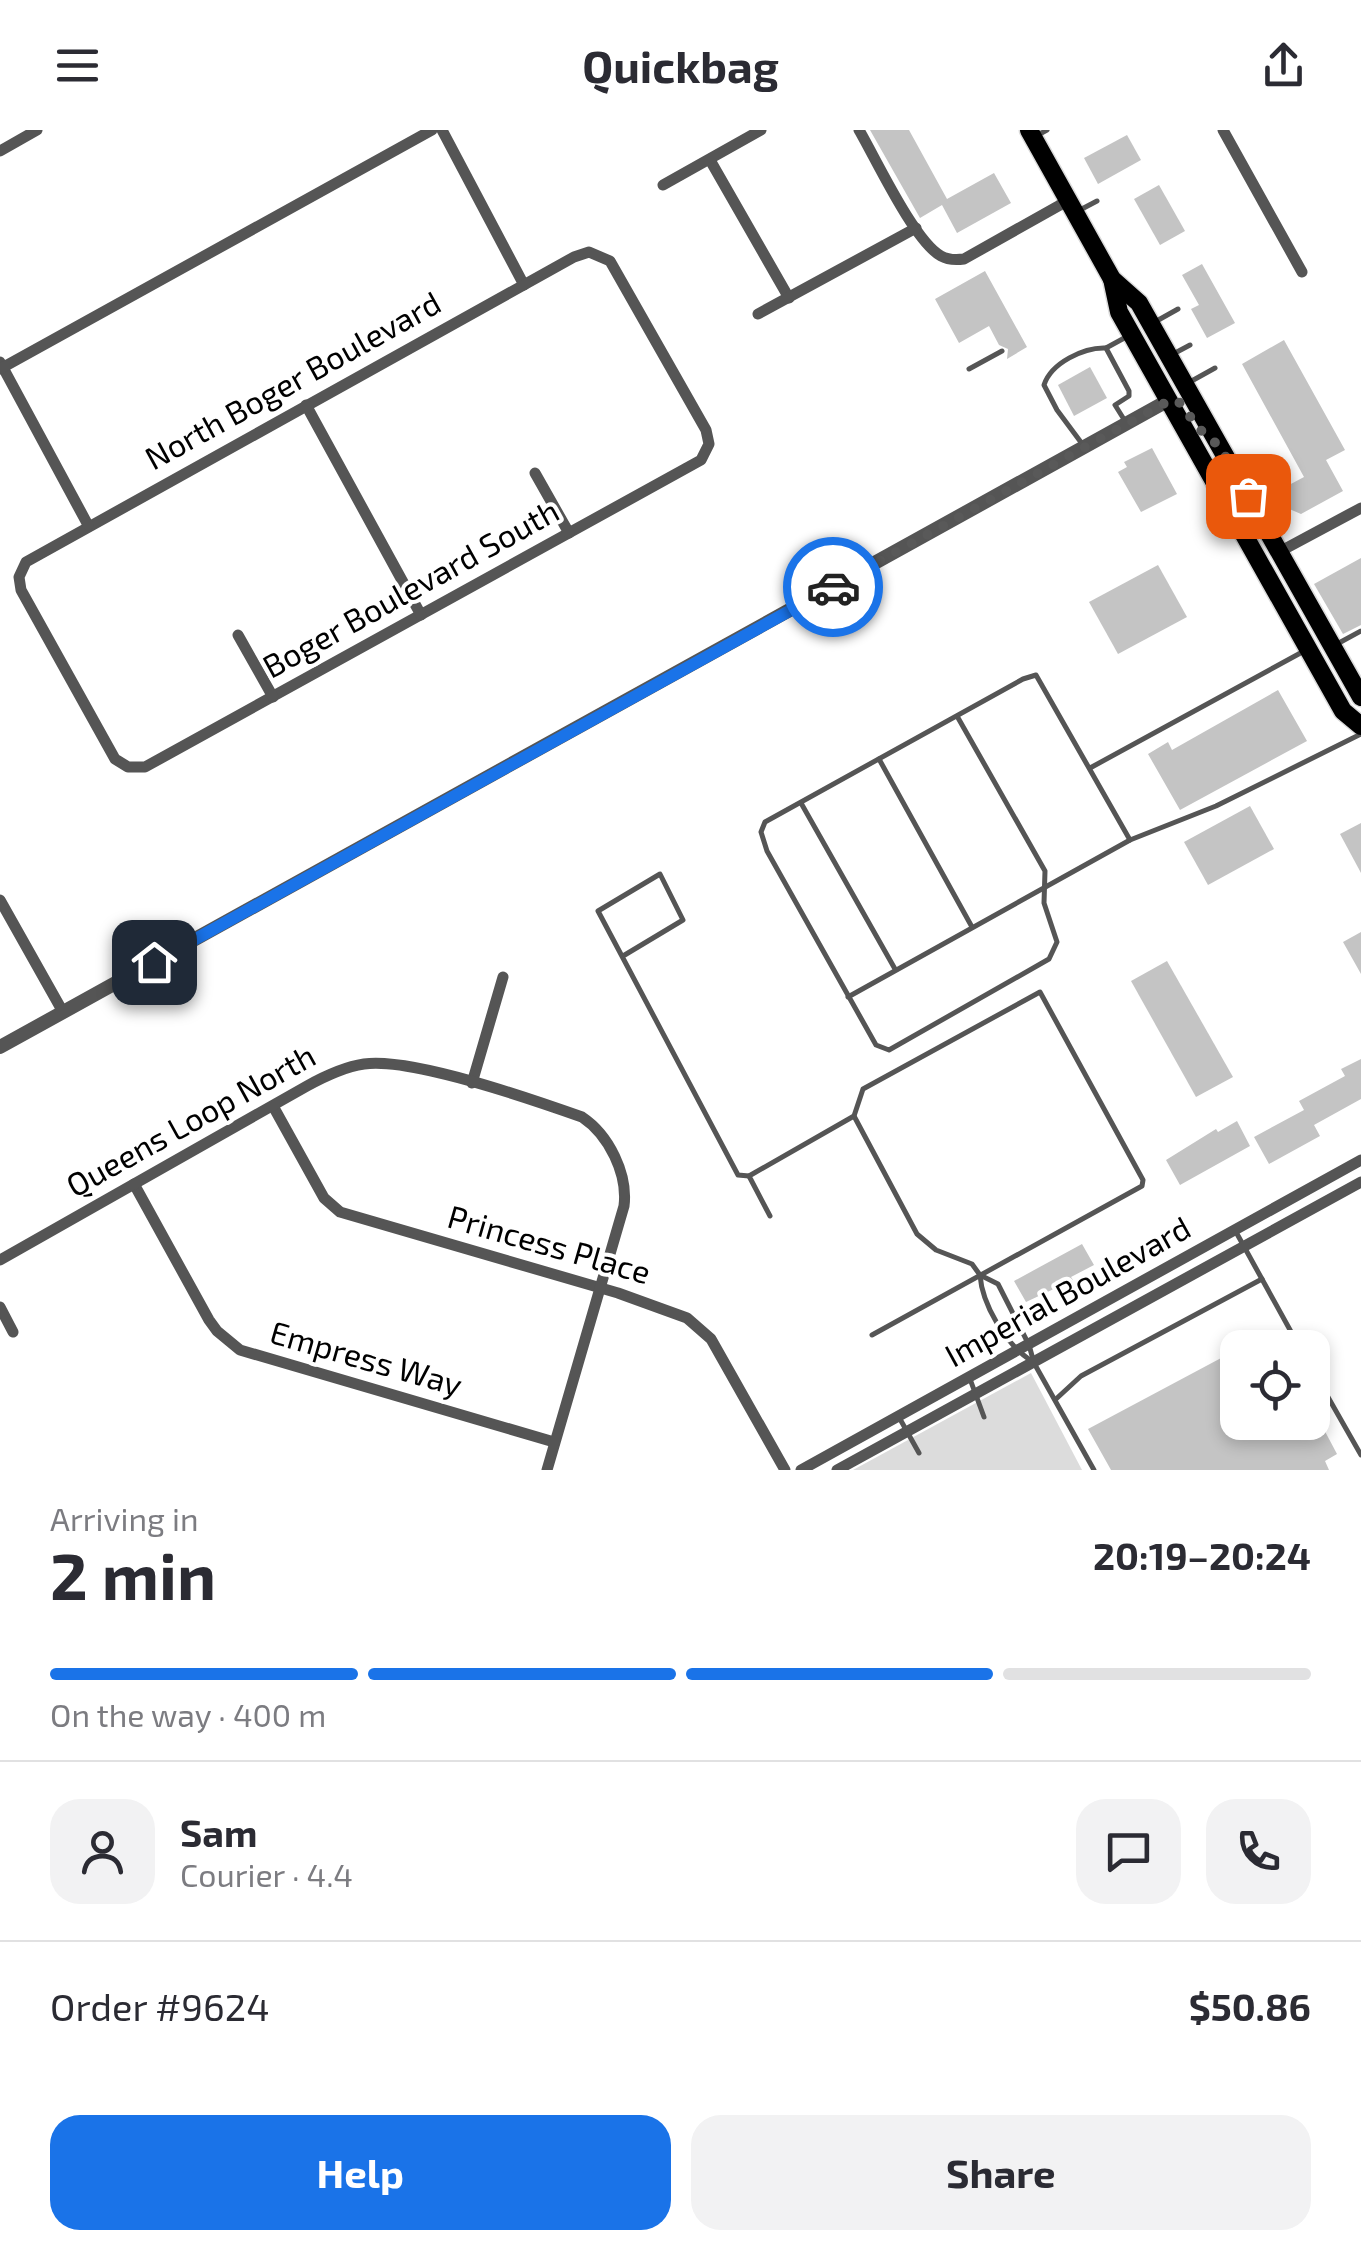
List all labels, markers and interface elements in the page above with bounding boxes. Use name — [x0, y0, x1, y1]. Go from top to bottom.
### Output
icon: menu — [50, 38, 105, 93]
text: Quickbag — [582, 38, 779, 92]
icon: share — [1256, 38, 1311, 93]
street label: North Boger Boulevard — [138, 282, 446, 476]
pin — [1206, 454, 1291, 539]
icon: bag — [1221, 469, 1276, 524]
street label: Boger Boulevard South — [255, 490, 565, 684]
courier — [783, 537, 883, 637]
icon: car — [806, 560, 861, 615]
pin — [112, 920, 197, 1005]
icon: home — [127, 935, 182, 990]
street label: Queens Loop North — [59, 1035, 322, 1204]
street label: Princess Place — [444, 1196, 655, 1290]
street label: Imperial Boulevard — [938, 1207, 1196, 1373]
street label: Empress Way — [266, 1312, 467, 1403]
map controls — [1220, 1330, 1330, 1440]
button: locate — [1220, 1330, 1330, 1440]
text: Arriving in — [50, 1499, 199, 1537]
text: 20:19–20:24 — [1093, 1532, 1311, 1578]
text: 2 min — [50, 1535, 216, 1613]
text: On the way · 400 m — [50, 1695, 326, 1733]
button: person — [50, 1799, 155, 1904]
button: chat — [1076, 1799, 1181, 1904]
button: phone — [1206, 1799, 1311, 1904]
text: Sam — [180, 1809, 257, 1855]
text: Courier · 4.4 — [180, 1855, 353, 1893]
text: Order #9624 — [50, 1983, 270, 2029]
text: $50.86 — [1189, 1983, 1311, 2029]
button: Help — [50, 2115, 671, 2230]
button: Share — [691, 2115, 1311, 2230]

